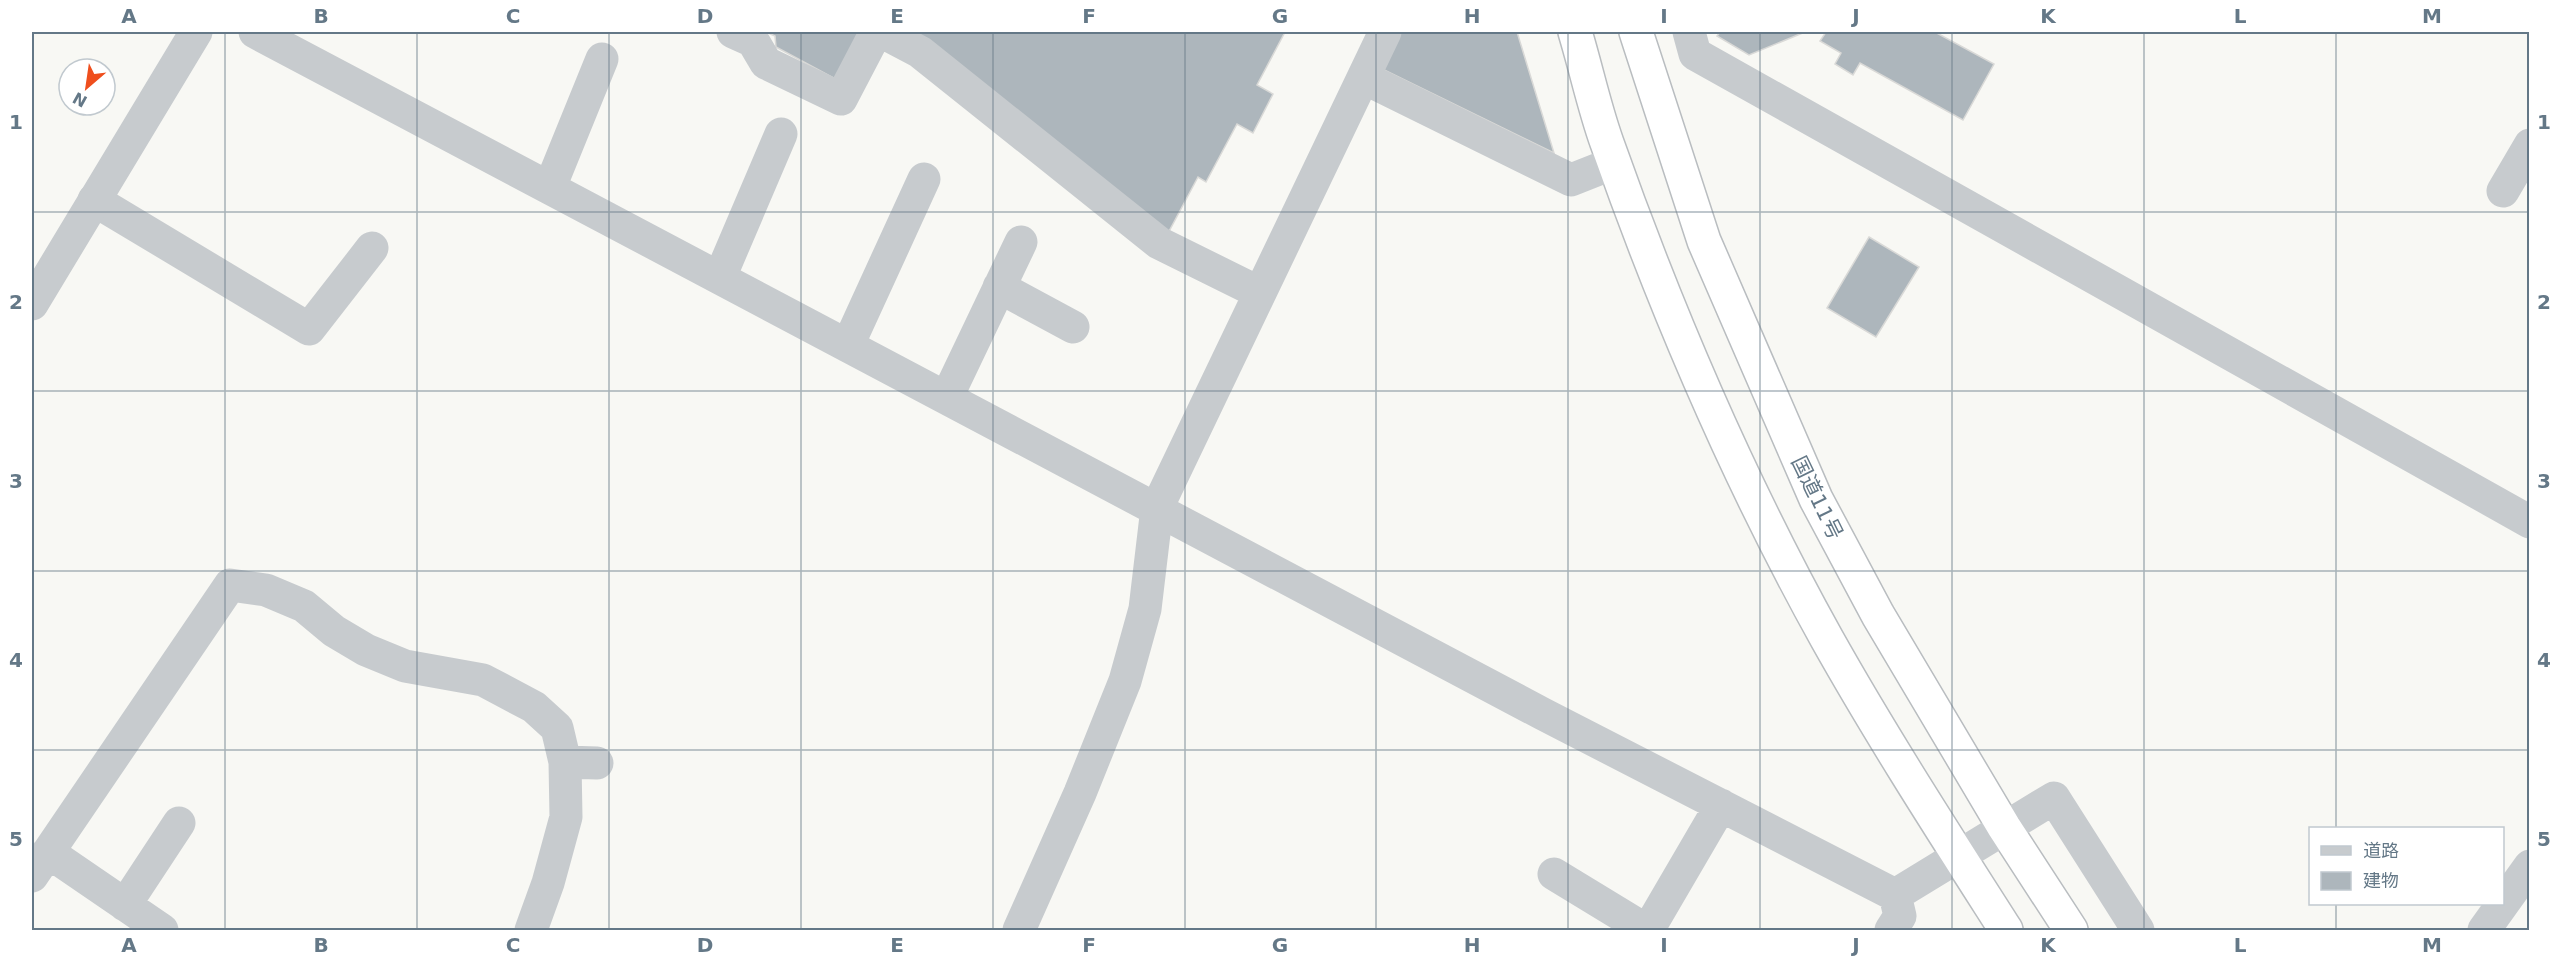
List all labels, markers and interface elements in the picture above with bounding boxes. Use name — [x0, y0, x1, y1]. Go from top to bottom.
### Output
text: A — [121, 4, 137, 28]
text: B — [313, 4, 329, 28]
text: C — [506, 4, 520, 28]
text: D — [697, 4, 713, 28]
text: E — [890, 4, 904, 28]
text: F — [1082, 4, 1096, 28]
text: G — [1272, 4, 1288, 28]
text: H — [1464, 4, 1480, 28]
text: I — [1660, 4, 1668, 28]
text: J — [1850, 4, 1860, 28]
text: K — [2040, 4, 2057, 28]
text: L — [2234, 4, 2247, 28]
text: M — [2422, 4, 2442, 28]
north arrow — [57, 57, 117, 117]
text: N — [70, 88, 90, 111]
text: 1 — [9, 110, 23, 134]
text: 1 — [2537, 110, 2551, 134]
text: 2 — [9, 290, 23, 314]
text: 2 — [2537, 290, 2551, 314]
street label: 国道11号 — [1787, 452, 1847, 544]
text: 3 — [9, 469, 23, 493]
text: 3 — [2537, 469, 2551, 493]
text: 4 — [9, 648, 23, 672]
text: 4 — [2537, 648, 2551, 672]
text: 5 — [9, 827, 23, 851]
legend — [2309, 827, 2504, 905]
text: 5 — [2537, 827, 2551, 851]
text: 道路 — [2363, 840, 2399, 861]
text: 建物 — [2363, 870, 2399, 891]
text: A — [121, 933, 137, 957]
text: B — [313, 933, 329, 957]
text: C — [506, 933, 520, 957]
text: D — [697, 933, 713, 957]
text: E — [890, 933, 904, 957]
text: F — [1082, 933, 1096, 957]
text: G — [1272, 933, 1288, 957]
text: H — [1464, 933, 1480, 957]
text: I — [1660, 933, 1668, 957]
text: J — [1850, 933, 1860, 957]
text: K — [2040, 933, 2057, 957]
text: L — [2234, 933, 2247, 957]
text: M — [2422, 933, 2442, 957]

